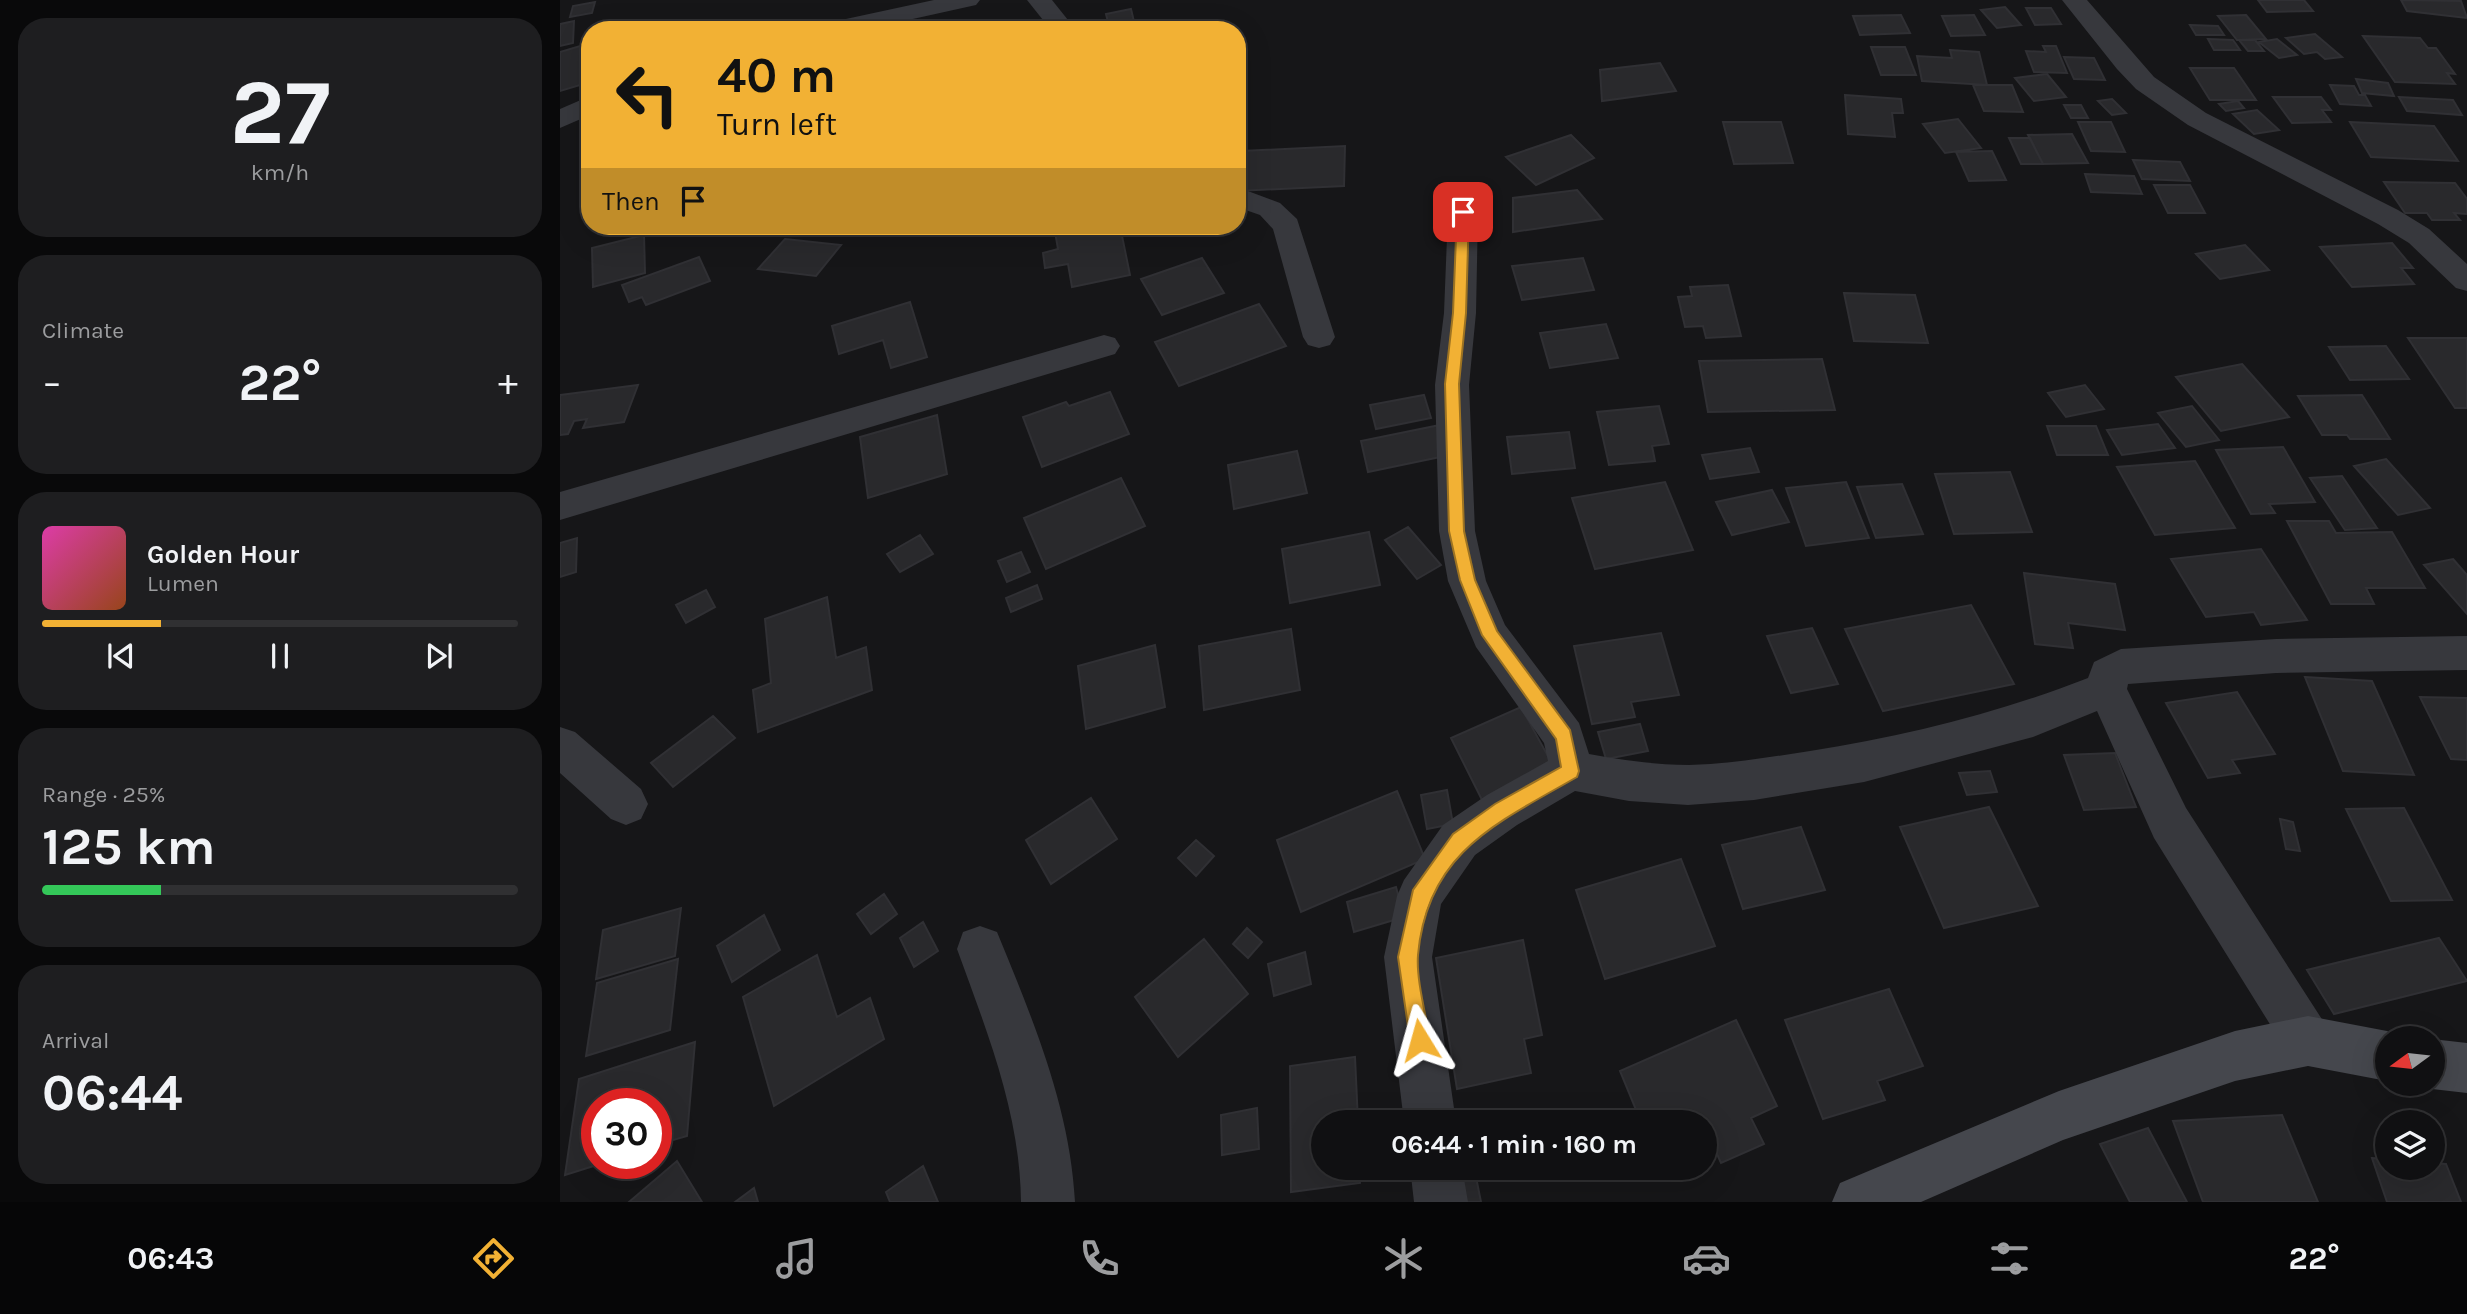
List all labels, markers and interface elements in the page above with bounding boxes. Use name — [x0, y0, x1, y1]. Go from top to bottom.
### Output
text: 40 m — [717, 47, 836, 104]
icon: left — [602, 49, 693, 140]
text: 27 — [230, 60, 330, 166]
text: Turn left — [717, 106, 837, 143]
text: km/h — [251, 159, 309, 186]
icon: arrive — [674, 182, 712, 220]
pin — [1433, 182, 1493, 242]
text: Then — [602, 186, 660, 217]
icon: arrive — [1444, 193, 1482, 231]
text: Climate — [42, 317, 124, 344]
text: 22° — [238, 352, 322, 413]
text: − — [42, 360, 62, 405]
text: + — [498, 360, 518, 405]
text: Golden Hour — [147, 539, 299, 570]
text: Lumen — [147, 570, 219, 597]
icon: previous — [102, 637, 140, 675]
icon: pause — [261, 637, 299, 675]
icon: next — [420, 637, 458, 675]
text: Range · 25% — [42, 781, 165, 808]
text: 125 km — [42, 816, 216, 877]
position arrow — [1383, 1003, 1457, 1077]
north arrow — [2375, 1026, 2445, 1096]
map controls — [2375, 1026, 2445, 1180]
text: Arrival — [42, 1027, 109, 1054]
text: 06:44 — [42, 1062, 182, 1123]
speed limit sign: 30 — [581, 1088, 672, 1179]
button: layers — [2375, 1110, 2445, 1180]
text: 06:44 · 1 min · 160 m — [1391, 1129, 1637, 1160]
icon: directions — [469, 1234, 518, 1283]
icon: music — [772, 1234, 821, 1283]
icon: phone — [1075, 1234, 1124, 1283]
icon: climate — [1379, 1234, 1428, 1283]
icon: car — [1682, 1234, 1731, 1283]
icon: filters — [1985, 1234, 2034, 1283]
text: 06:43 — [127, 1240, 214, 1277]
text: 22° — [2289, 1240, 2340, 1277]

